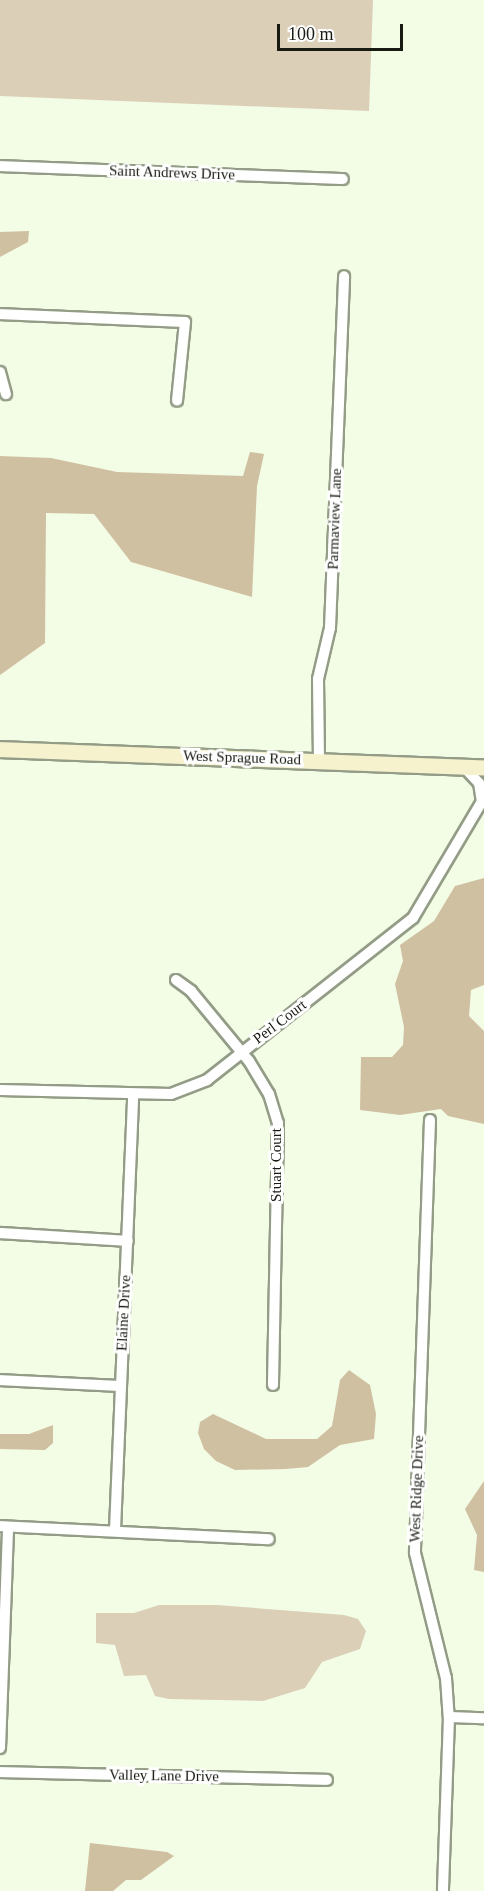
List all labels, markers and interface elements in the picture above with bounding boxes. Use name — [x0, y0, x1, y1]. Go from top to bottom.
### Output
scale bar — [280, 12, 406, 50]
text: 100 m — [288, 24, 334, 44]
street label: Saint Andrews Drive — [108, 162, 236, 184]
street label: Parmaview Lane — [324, 468, 346, 570]
street label: West Sprague Road — [183, 747, 301, 769]
street label: Perl Court — [250, 996, 310, 1048]
street label: Stuart Court — [268, 1128, 286, 1202]
street label: Elaine Drive — [113, 1274, 135, 1352]
street label: West Ridge Drive — [406, 1435, 428, 1543]
street label: Valley Lane Drive — [109, 1766, 219, 1786]

